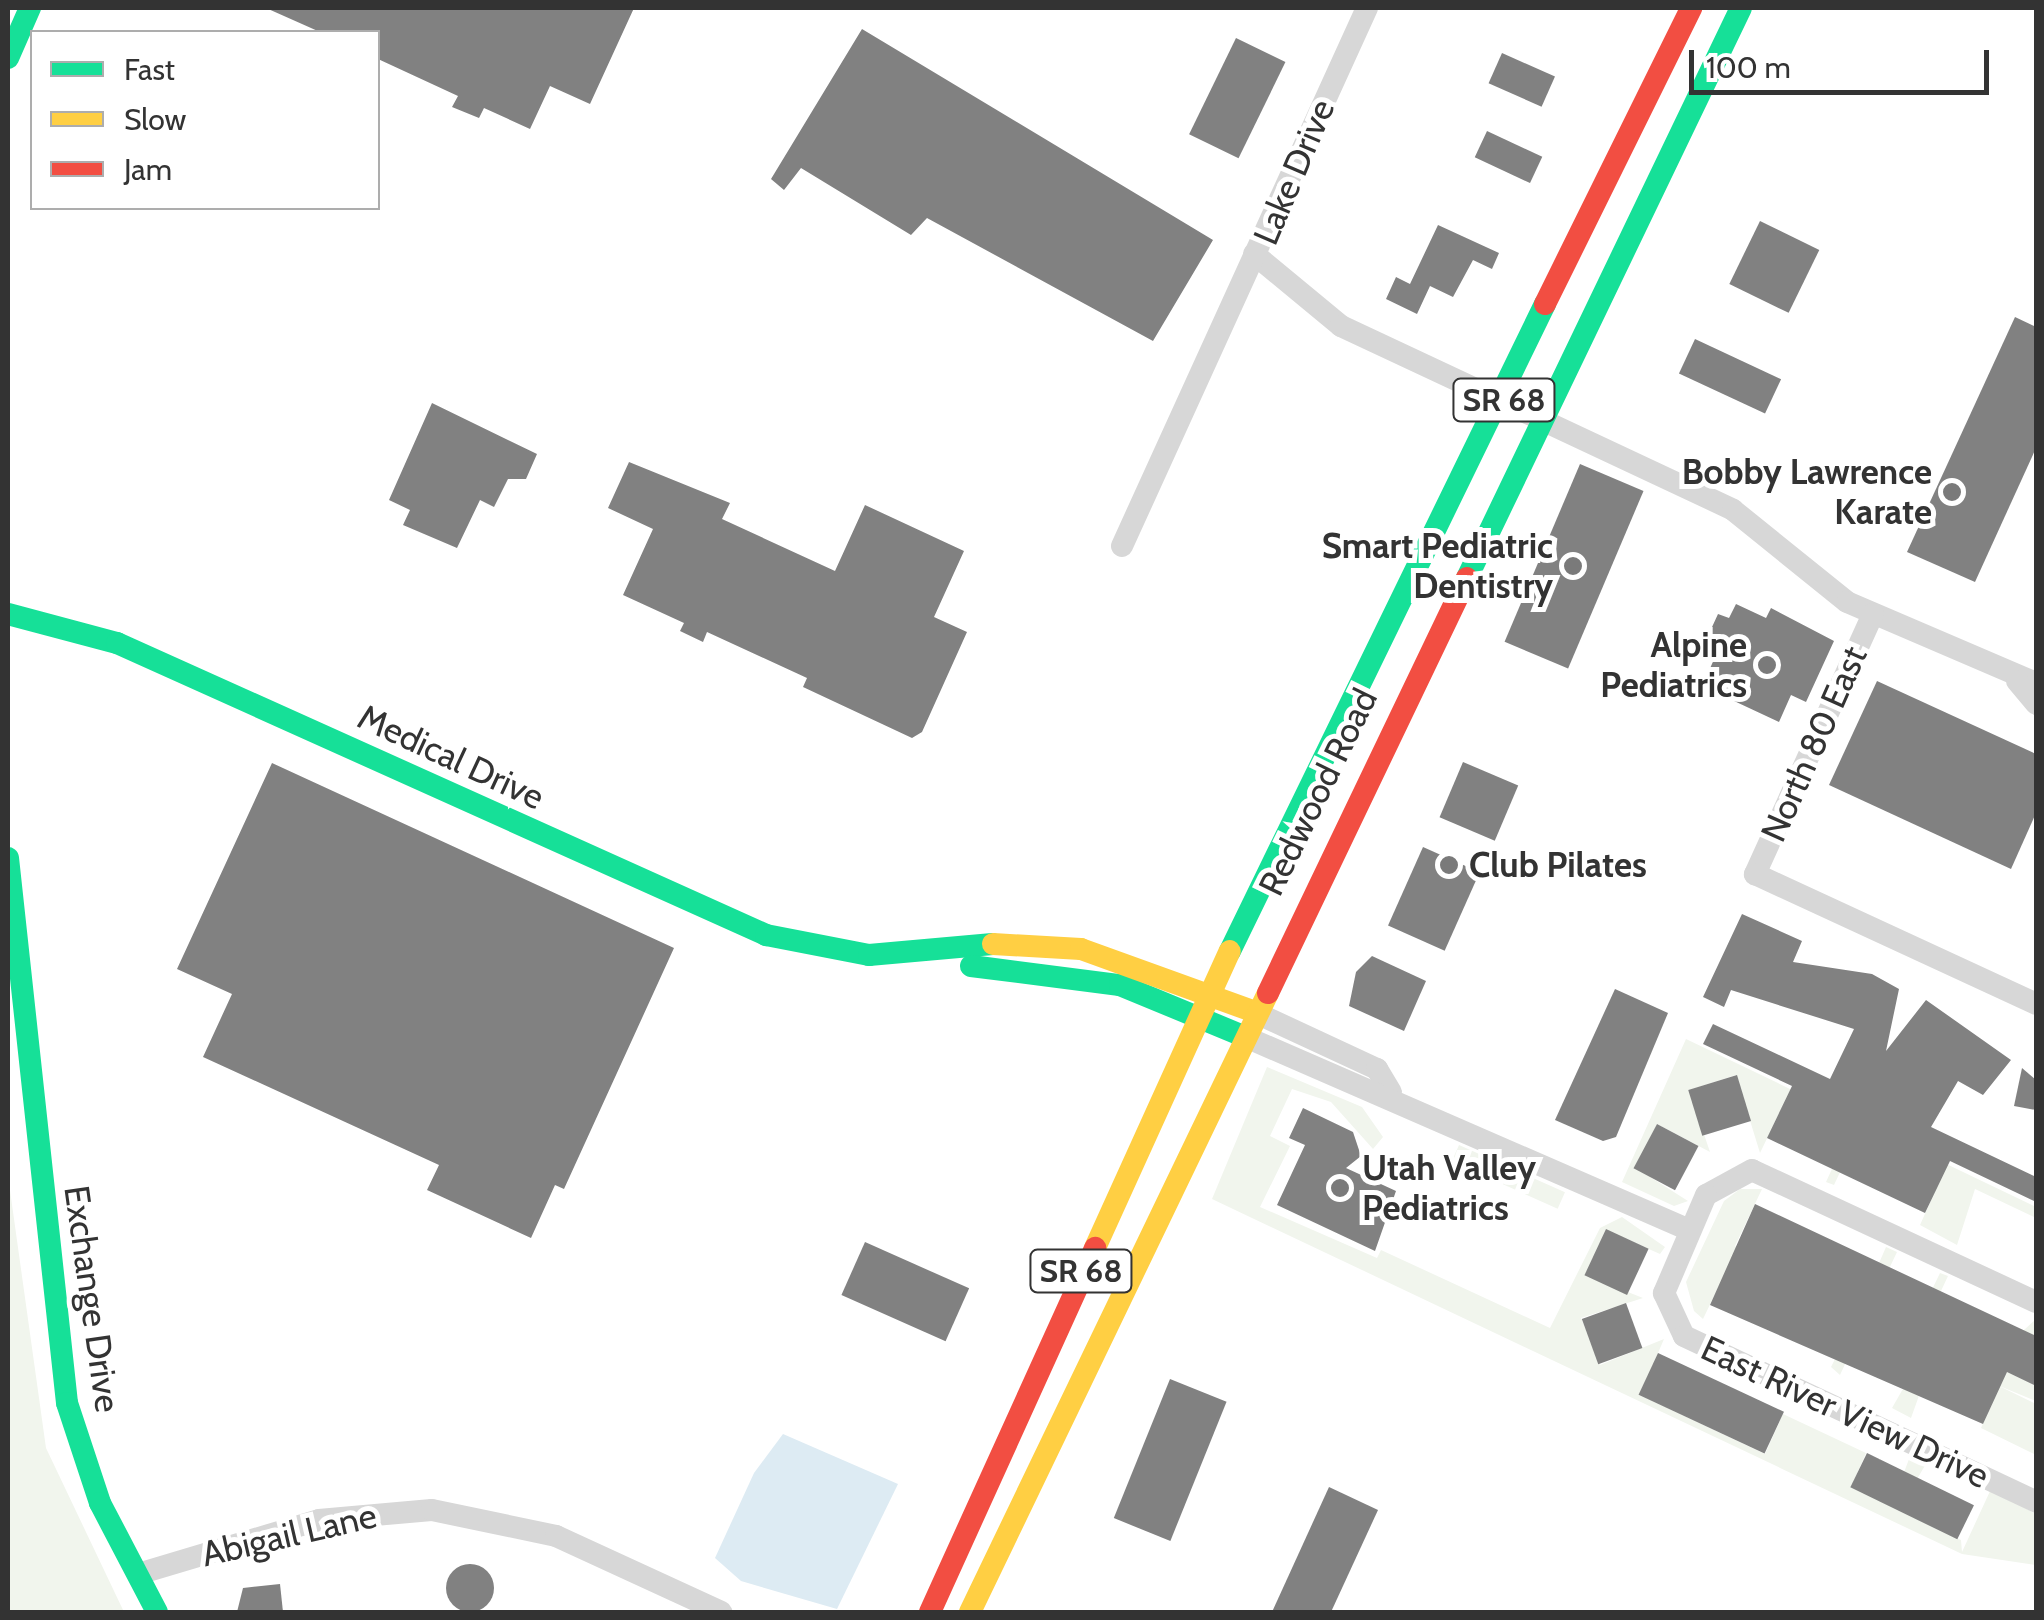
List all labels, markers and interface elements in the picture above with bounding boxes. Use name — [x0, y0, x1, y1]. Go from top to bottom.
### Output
legend — [30, 30, 380, 210]
scale bar — [1694, 30, 1994, 92]
text: 100 m — [1706, 49, 1791, 86]
text: Fast — [124, 51, 175, 88]
street label: Lake Drive — [1245, 93, 1343, 251]
text: Slow — [124, 101, 186, 138]
text: Jam — [124, 151, 172, 188]
road number: SR 68 — [1452, 373, 1556, 427]
place label: Bobby Lawrence Karate — [1682, 451, 1932, 533]
marker: Bobby Lawrence Karate — [1941, 481, 1963, 503]
place label: Smart Pediatric Dentistry — [1322, 525, 1553, 607]
marker: Smart Pediatric Dentistry — [1562, 555, 1584, 577]
place label: Alpine Pediatrics — [1600, 624, 1747, 706]
street label: North 80 East — [1752, 640, 1876, 848]
marker: Alpine Pediatrics — [1756, 654, 1778, 676]
street label: Redwood Road — [1250, 682, 1386, 902]
street label: Medical Drive — [351, 696, 551, 818]
place label: Club Pilates — [1469, 844, 1647, 886]
marker: Club Pilates — [1438, 854, 1460, 876]
place label: Utah Valley Pediatrics — [1362, 1147, 1536, 1229]
marker: Utah Valley Pediatrics — [1327, 1175, 1353, 1201]
street label: Exchange Drive — [55, 1183, 129, 1415]
road number: SR 68 — [1028, 1244, 1134, 1298]
street label: East River View Drive — [1695, 1327, 1995, 1497]
street label: Abigail Lane — [198, 1495, 380, 1575]

